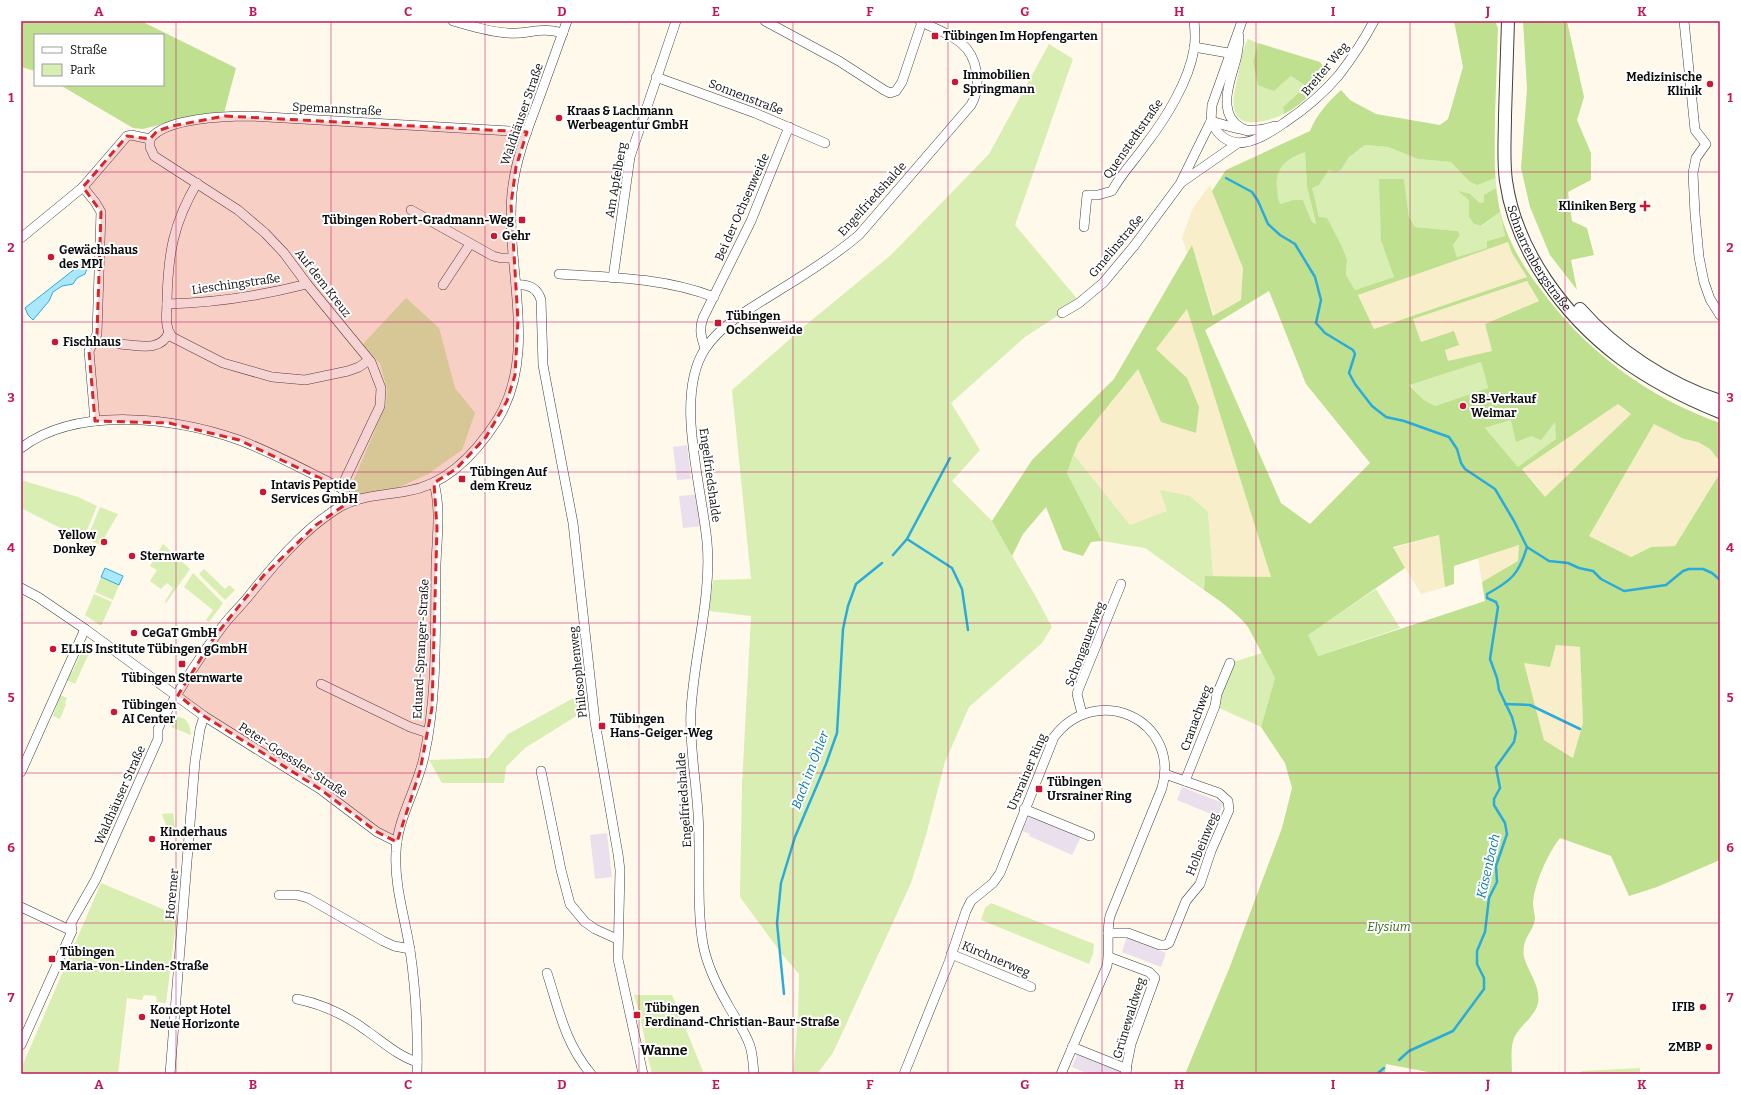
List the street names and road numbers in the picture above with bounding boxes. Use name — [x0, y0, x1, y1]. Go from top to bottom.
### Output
street label: Breiter Weg — [1298, 39, 1352, 99]
street label: Waldhäuser Straße — [498, 61, 546, 167]
street label: Sonnenstraße — [707, 76, 785, 118]
street label: Quenstedtstraße — [1100, 96, 1166, 182]
street label: Spemannstraße — [292, 100, 382, 118]
street label: Am Apfelberg — [602, 141, 630, 219]
street label: Bei der Ochsenweide — [712, 151, 772, 263]
street label: Engelfriedshalde — [835, 159, 909, 239]
street label: Schnarrenbergstraße — [1504, 203, 1574, 314]
street label: Gmelinstraße — [1086, 212, 1146, 280]
street label: Auf dem Kreuz — [292, 246, 354, 320]
street label: Lieschingstraße — [191, 271, 281, 297]
street label: Engelfriedshalde — [696, 427, 724, 523]
street label: Eduard-Spranger-Straße — [410, 579, 432, 719]
street label: Schongauerweg — [1062, 599, 1108, 689]
street label: Philosophenweg — [566, 625, 590, 719]
street label: Cranachweg — [1178, 683, 1214, 753]
street label: Peter-Goessler-Straße — [236, 720, 350, 800]
street label: Ursrainer Ring — [1004, 731, 1050, 813]
street label: Waldhäuser Straße — [92, 743, 148, 847]
street label: Engelfriedshalde — [674, 752, 694, 848]
street label: Holbeinweg — [1183, 810, 1221, 878]
street label: Horemer — [163, 867, 181, 920]
street label: Kirchnerweg — [960, 938, 1032, 980]
street label: Grünewaldweg — [1110, 975, 1148, 1060]

